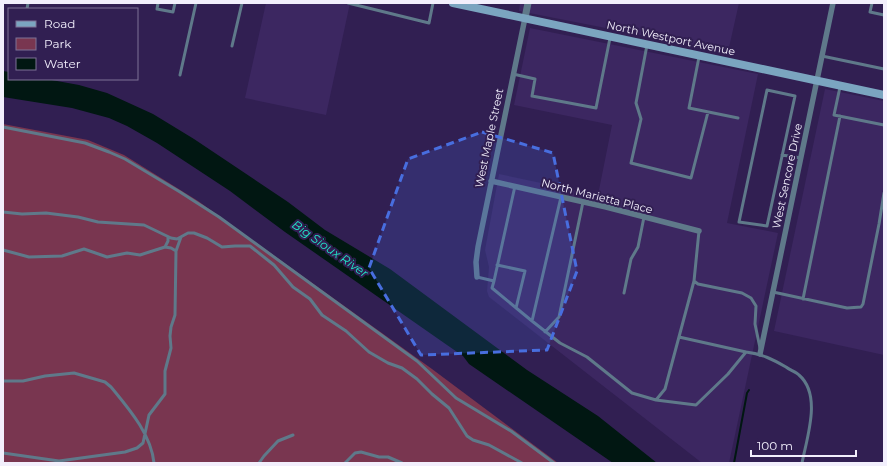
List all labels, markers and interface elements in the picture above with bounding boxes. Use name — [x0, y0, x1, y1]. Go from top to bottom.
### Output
legend — [8, 8, 138, 80]
text: Road — [44, 16, 75, 31]
street label: North Westport Avenue — [605, 18, 737, 59]
text: Park — [44, 36, 72, 51]
text: Water — [44, 56, 81, 71]
street label: West Maple Street — [472, 87, 506, 189]
street label: West Sencore Drive — [769, 122, 805, 230]
street label: North Marietta Place — [540, 175, 654, 217]
water label: Big Sioux River — [289, 217, 371, 281]
scale bar — [751, 432, 856, 458]
text: 100 m — [757, 438, 793, 453]

